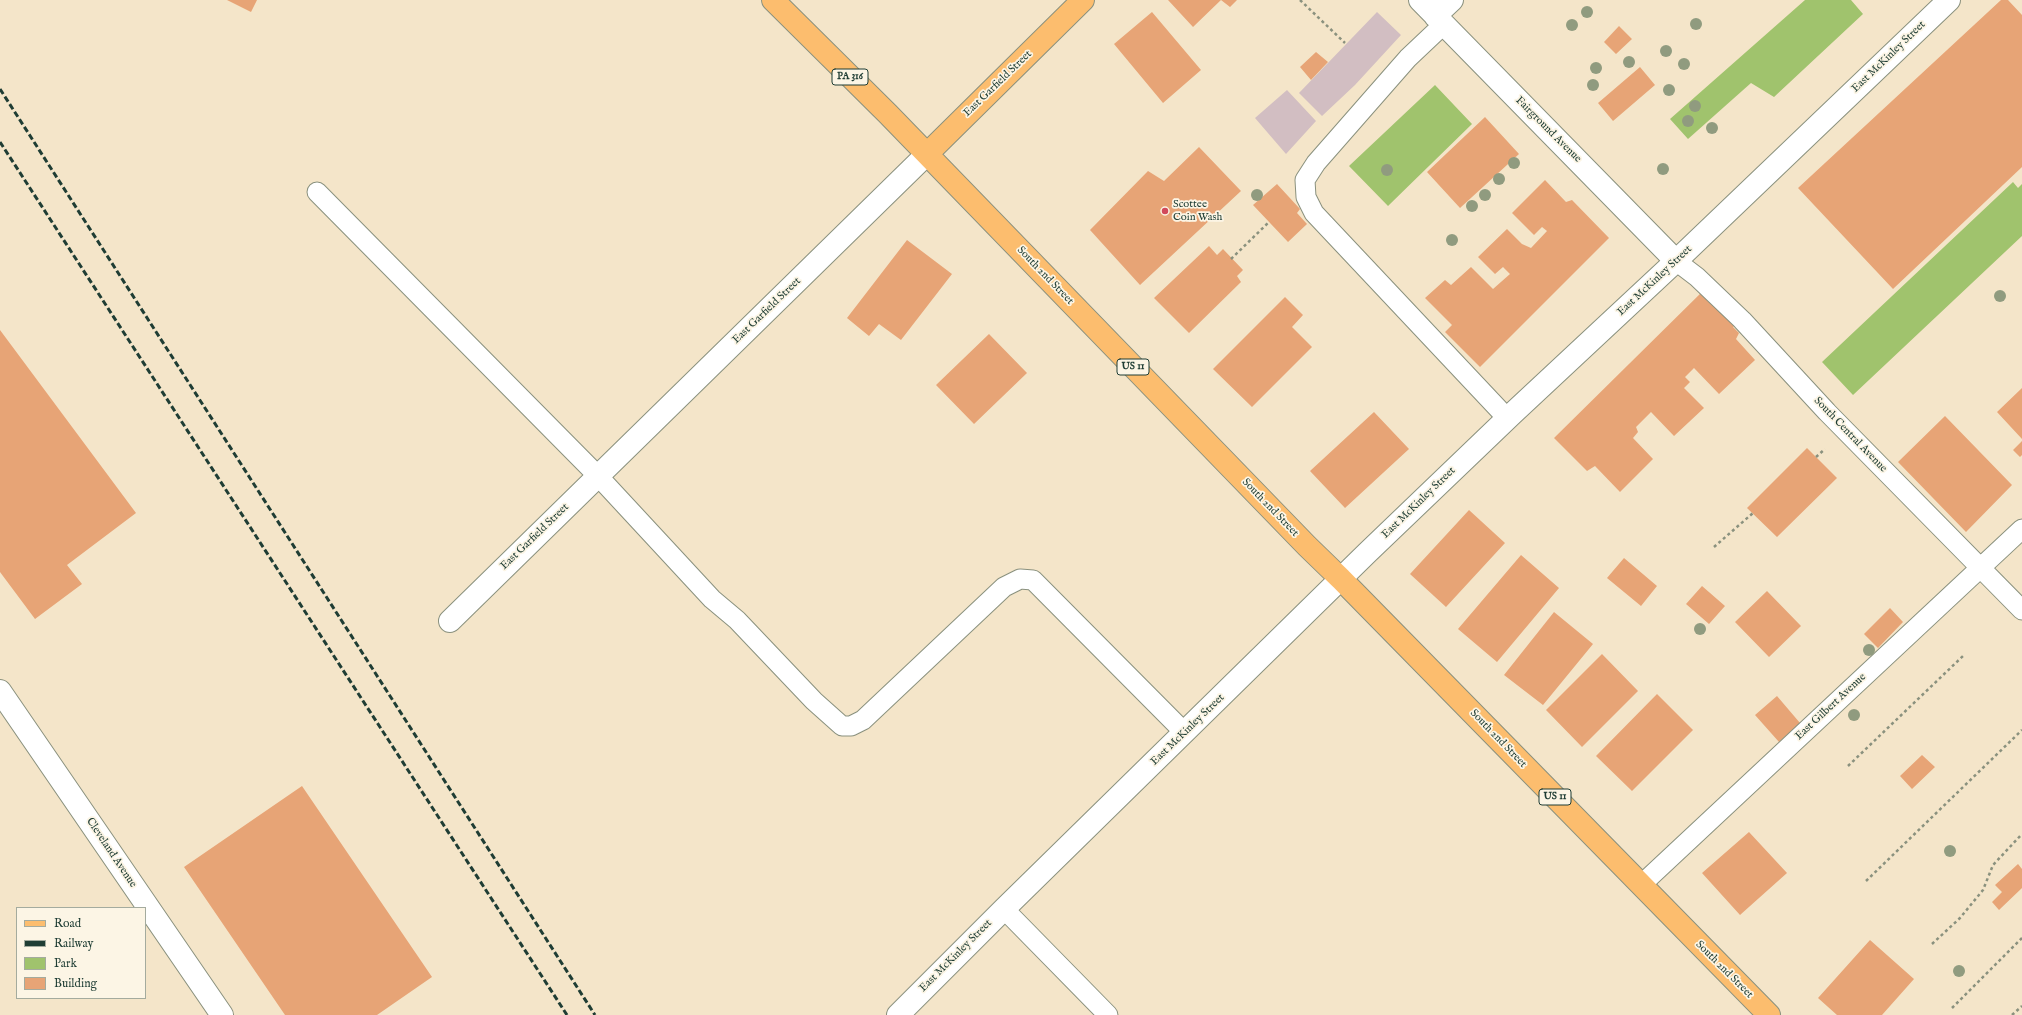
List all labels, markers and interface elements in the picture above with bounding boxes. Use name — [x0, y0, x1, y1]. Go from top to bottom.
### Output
street label: East McKinley Street — [1849, 18, 1929, 96]
street label: East Garfield Street — [961, 48, 1035, 120]
road number: PA 316 — [832, 69, 868, 85]
street label: Fairground Avenue — [1512, 94, 1584, 166]
place label: Scottee Coin Wash — [1173, 198, 1222, 224]
marker: Scottee Coin Wash — [1160, 206, 1170, 216]
street label: East McKinley Street — [1615, 243, 1695, 319]
street label: South 2nd Street — [1014, 244, 1076, 308]
street label: East Garfield Street — [730, 275, 804, 347]
road number: US 11 — [1117, 359, 1149, 375]
street label: South Central Avenue — [1811, 395, 1889, 475]
street label: East McKinley Street — [1379, 464, 1459, 542]
street label: South 2nd Street — [1239, 476, 1301, 540]
street label: East Garfield Street — [498, 501, 572, 573]
street label: East Gilbert Avenue — [1793, 671, 1869, 743]
street label: East McKinley Street — [1148, 691, 1228, 769]
street label: South 2nd Street — [1467, 707, 1529, 771]
road number: US 11 — [1539, 789, 1571, 805]
street label: Cleveland Avenue — [83, 816, 139, 890]
legend — [16, 907, 146, 999]
text: Road — [54, 916, 81, 931]
street label: East McKinley Street — [917, 917, 995, 995]
text: Railway — [54, 936, 93, 951]
street label: South 2nd Street — [1693, 939, 1755, 1001]
text: Park — [54, 956, 77, 971]
text: Building — [54, 976, 97, 991]

